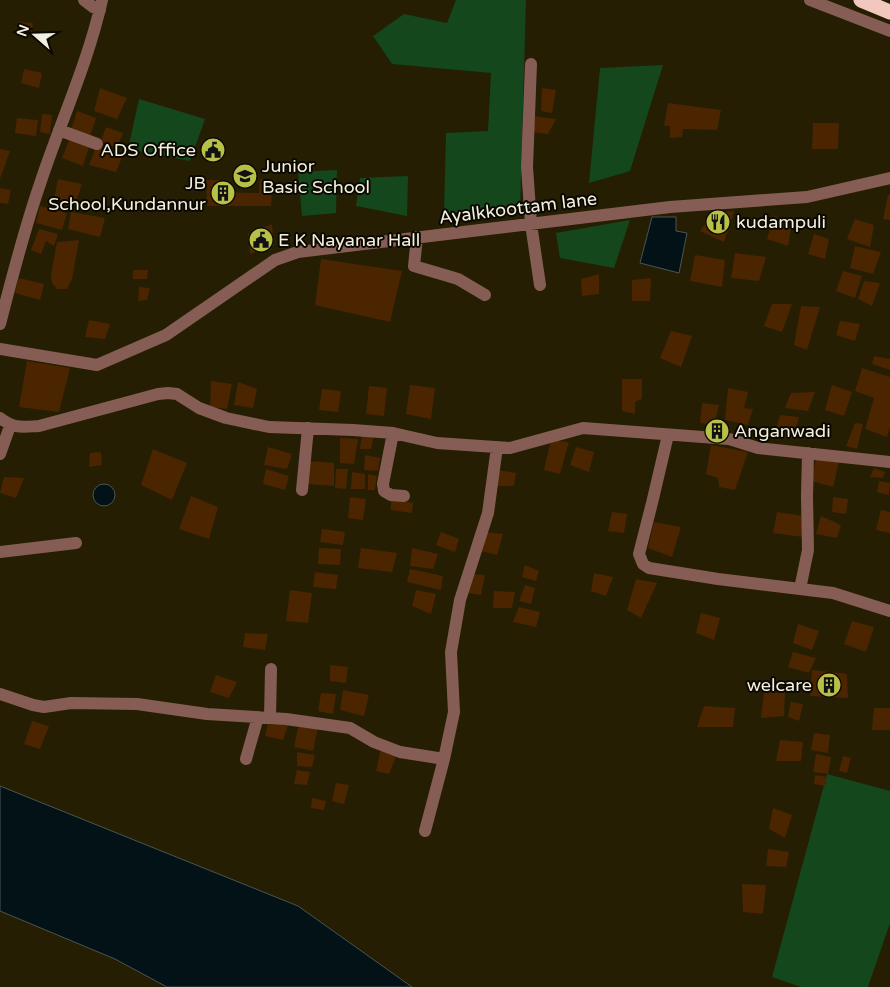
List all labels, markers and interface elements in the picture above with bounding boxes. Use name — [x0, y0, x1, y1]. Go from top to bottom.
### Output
north arrow — [10, 10, 60, 60]
text: N — [13, 23, 33, 39]
public building icon: ADS Office — [200, 137, 226, 163]
place label: ADS Office — [100, 139, 196, 161]
place label: Junior Basic School — [262, 155, 370, 198]
school or university icon: Junior Basic School — [232, 163, 258, 189]
place label: JB School,Kundannur — [48, 172, 206, 215]
building icon: JB School,Kundannur — [210, 180, 236, 206]
street label: Ayalkkoottam lane — [438, 187, 598, 229]
restaurant icon: kudampuli — [705, 209, 731, 235]
place label: kudampuli — [736, 211, 826, 233]
public building icon: E K Nayanar Hall — [248, 227, 274, 253]
place label: E K Nayanar Hall — [278, 229, 420, 251]
building icon: Anganwadi — [704, 418, 730, 444]
place label: Anganwadi — [734, 420, 831, 442]
building icon: welcare — [816, 672, 842, 698]
place label: welcare — [747, 674, 812, 696]

